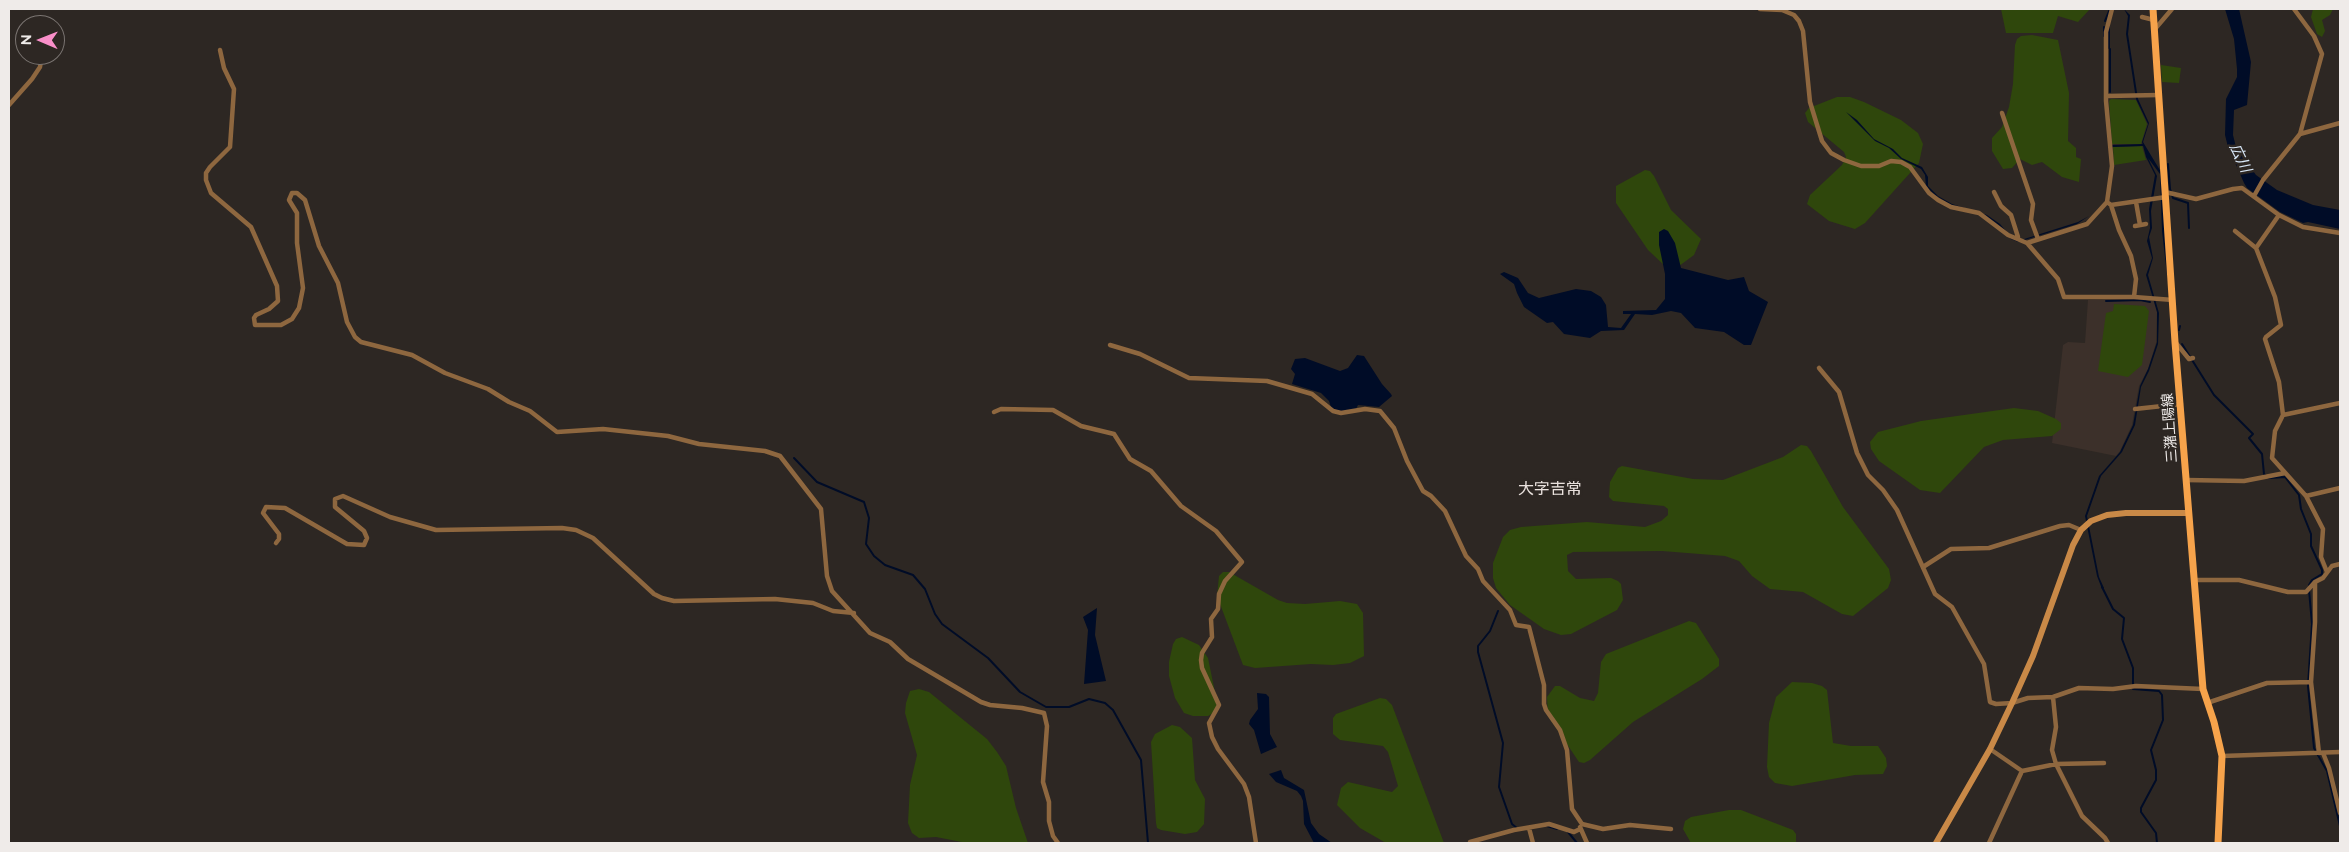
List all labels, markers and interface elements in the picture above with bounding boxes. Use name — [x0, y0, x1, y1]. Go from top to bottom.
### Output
north arrow — [15, 15, 65, 65]
text: N — [18, 34, 34, 45]
water label: 広川 — [2226, 141, 2254, 175]
street label: 三潴上陽線 — [2159, 392, 2181, 464]
district label: 大字吉常 — [1518, 479, 1582, 499]

